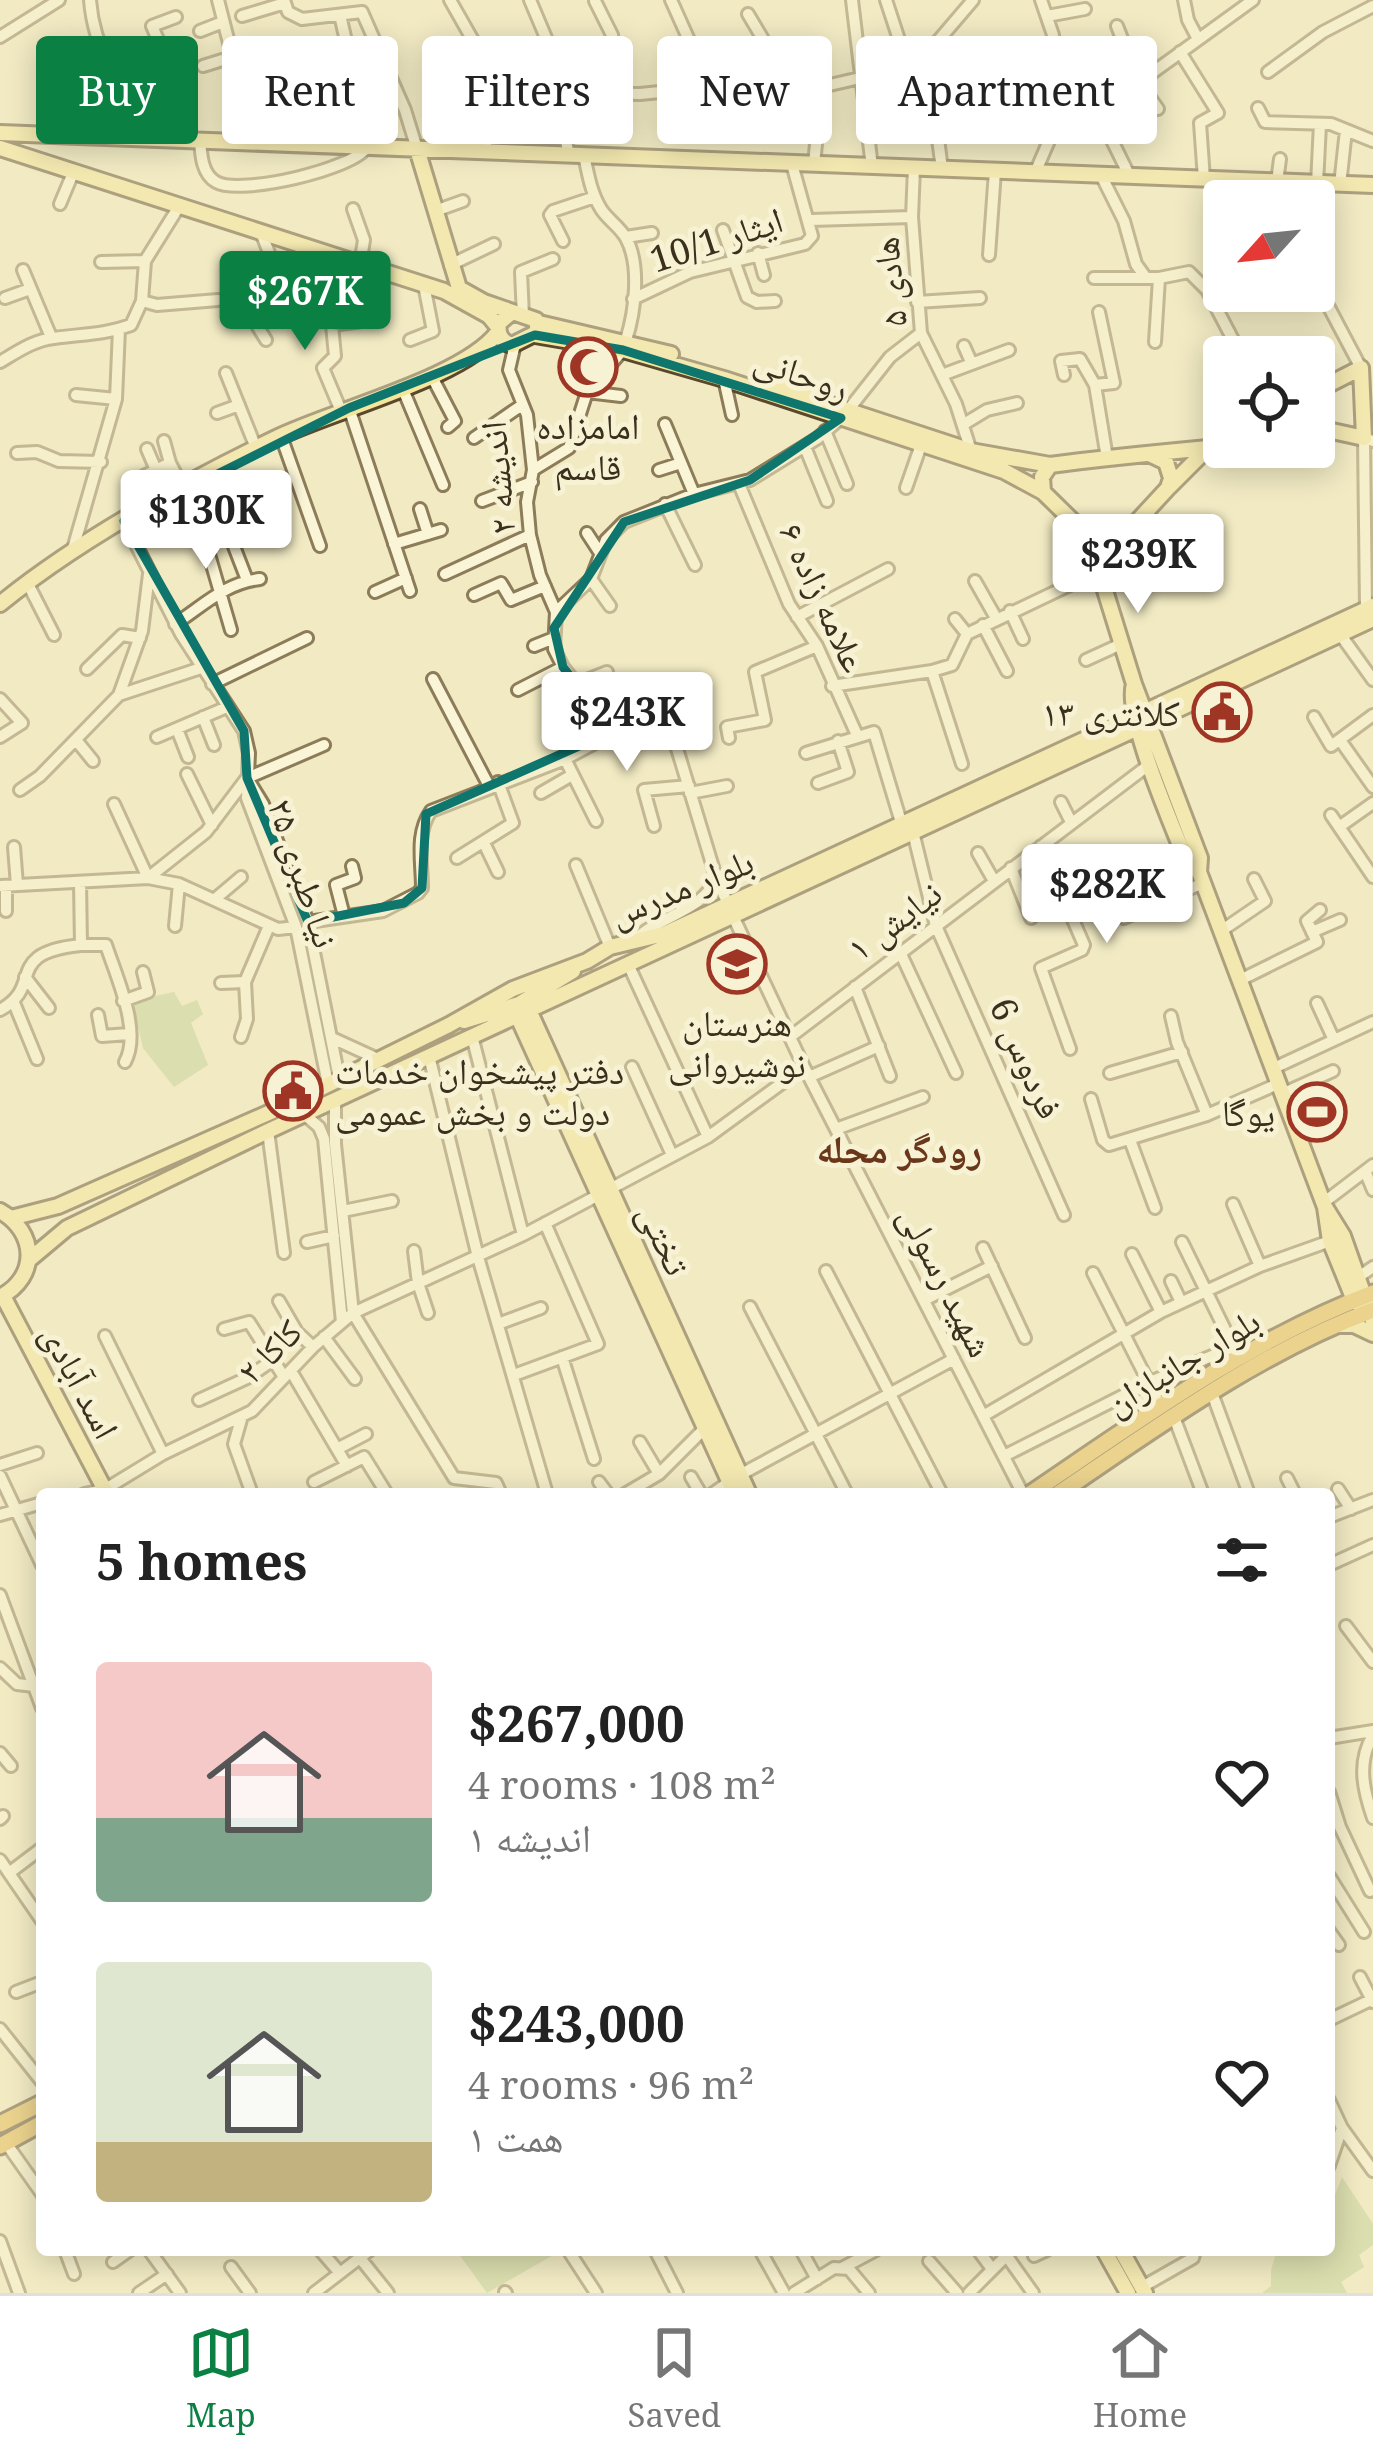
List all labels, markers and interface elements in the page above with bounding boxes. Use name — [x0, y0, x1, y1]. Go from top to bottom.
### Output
chip: Buy — [36, 36, 198, 144]
chip: Rent — [222, 36, 398, 144]
chip: Filters — [422, 36, 633, 144]
chip: New — [657, 36, 832, 144]
chip: Apartment — [856, 36, 1157, 144]
north arrow — [1203, 180, 1335, 312]
map controls — [1203, 180, 1335, 468]
street label: ایثار 10/1 — [643, 195, 789, 283]
street label: هادی ۵ — [860, 235, 918, 329]
pin: $267K — [221, 251, 389, 353]
text: $267K — [247, 263, 363, 316]
street label: روحانی — [748, 334, 856, 412]
mosque icon: امامزاده قاسم — [557, 336, 619, 398]
button: locate — [1203, 336, 1335, 468]
place label: امامزاده قاسم — [536, 401, 640, 491]
street label: اندیشه ۲ — [468, 419, 526, 537]
pin: $130K — [122, 470, 290, 572]
text: $130K — [148, 482, 264, 535]
street label: علامه زاده ۶ — [768, 514, 880, 680]
pin: $239K — [1054, 514, 1222, 616]
text: $239K — [1080, 526, 1196, 579]
pin: $243K — [543, 672, 711, 774]
public building icon: کلانتری ۱۳ — [1191, 681, 1253, 743]
text: $243K — [569, 684, 685, 737]
place label: کلانتری ۱۳ — [1042, 688, 1180, 737]
street label: نیا طبری ۲۵ — [257, 792, 351, 954]
street label: بلوار مدرس — [602, 836, 760, 938]
pin: $282K — [1023, 844, 1191, 946]
text: $282K — [1049, 856, 1165, 909]
street label: نیایش ۱ — [837, 868, 951, 972]
school or university icon: هنرستان نوشیروانی — [706, 933, 768, 995]
street label: فردوس 6 — [979, 990, 1075, 1126]
place label: هنرستان نوشیروانی — [668, 998, 806, 1088]
place label: دفتر پیشخوان خدمات دولت و بخش عمومی — [335, 1046, 624, 1136]
public building icon: دفتر پیشخوان خدمات دولت و بخش عمومی — [262, 1060, 324, 1122]
sports icon: یوگا — [1286, 1081, 1348, 1143]
place label: یوگا — [1222, 1088, 1275, 1137]
district label: رودگر محله — [816, 1121, 982, 1174]
street label: تختی — [627, 1195, 703, 1283]
street label: شهید رسولی — [888, 1197, 1006, 1365]
street label: بلوار جانبازان — [1095, 1296, 1269, 1426]
street label: کاکا ۲ — [226, 1308, 312, 1394]
street label: اسد آبادی — [30, 1315, 132, 1447]
text: 5 homes — [96, 1525, 307, 1595]
icon: filters — [1209, 1527, 1275, 1593]
text: $267,000 — [468, 1687, 685, 1757]
icon: home — [192, 1710, 336, 1854]
icon: heart — [1209, 1749, 1275, 1815]
text: 4 rooms · 108 m² — [468, 1757, 776, 1810]
text: اندیشه ۱ — [468, 1810, 591, 1863]
text: $243,000 — [468, 1987, 685, 2057]
icon: home — [192, 2010, 336, 2154]
icon: heart — [1209, 2049, 1275, 2115]
text: 4 rooms · 96 m² — [468, 2057, 754, 2110]
text: همت ۱ — [468, 2110, 563, 2163]
tab: Map — [186, 2320, 256, 2437]
tab: Saved — [628, 2320, 721, 2437]
tab: Home — [1093, 2320, 1187, 2437]

